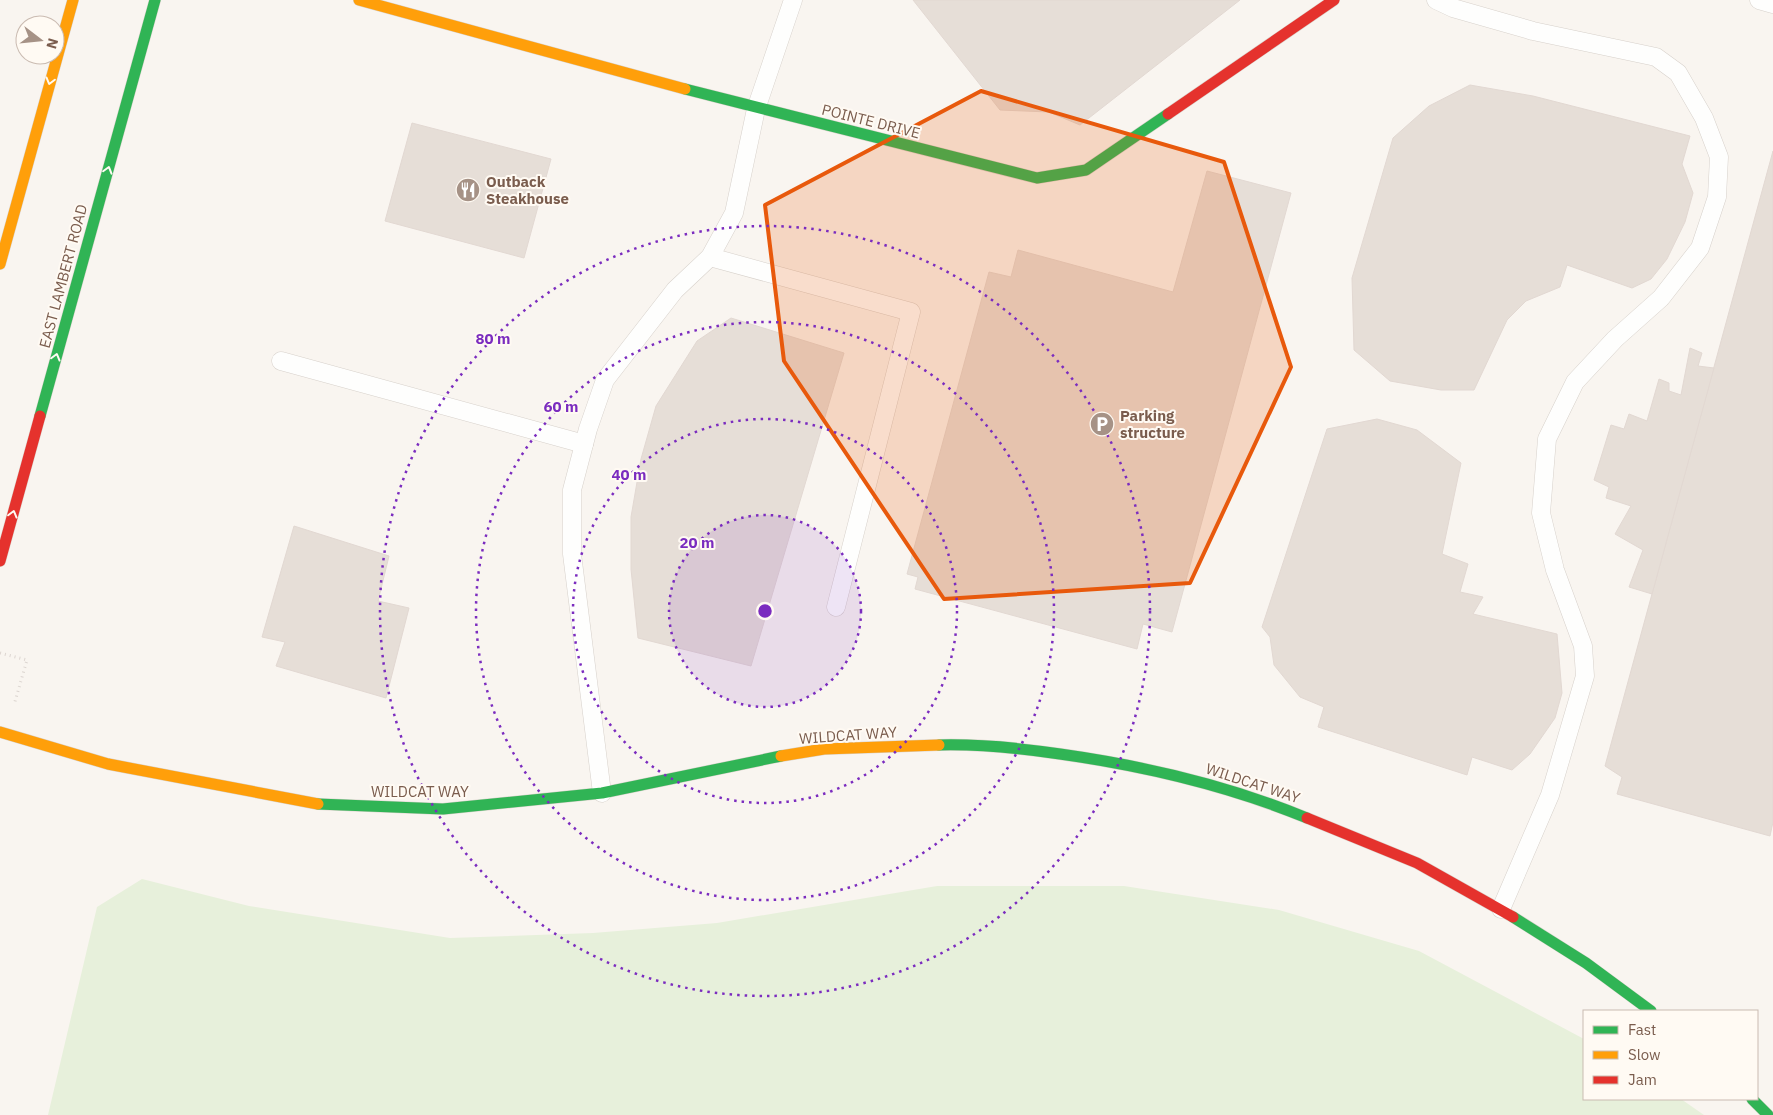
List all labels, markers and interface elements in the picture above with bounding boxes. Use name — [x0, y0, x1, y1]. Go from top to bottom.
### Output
north arrow — [15, 15, 65, 65]
text: N — [42, 36, 63, 51]
one-way arrow — [46, 76, 56, 84]
street label: POINTE DRIVE — [820, 100, 922, 142]
one-way arrow — [103, 166, 113, 174]
place label: Outback Steakhouse — [486, 172, 569, 208]
restaurant icon: Outback Steakhouse — [455, 177, 481, 203]
street label: EAST LAMBERT ROAD — [35, 202, 91, 350]
text: 80 m — [476, 329, 510, 348]
one-way arrow — [51, 354, 61, 362]
text: 60 m — [544, 397, 578, 416]
place label: Parking structure — [1120, 406, 1185, 442]
parking icon: Parking structure — [1089, 411, 1115, 437]
text: 40 m — [612, 465, 646, 484]
one-way arrow — [7, 509, 18, 518]
text: 20 m — [680, 533, 714, 552]
centre of rings — [756, 602, 774, 620]
street label: WILDCAT WAY — [798, 722, 898, 748]
street label: WILDCAT WAY — [1203, 759, 1303, 807]
street label: WILDCAT WAY — [371, 782, 469, 801]
legend — [1583, 1010, 1758, 1100]
text: Fast — [1628, 1020, 1656, 1039]
text: Slow — [1628, 1045, 1661, 1064]
text: Jam — [1628, 1070, 1657, 1089]

